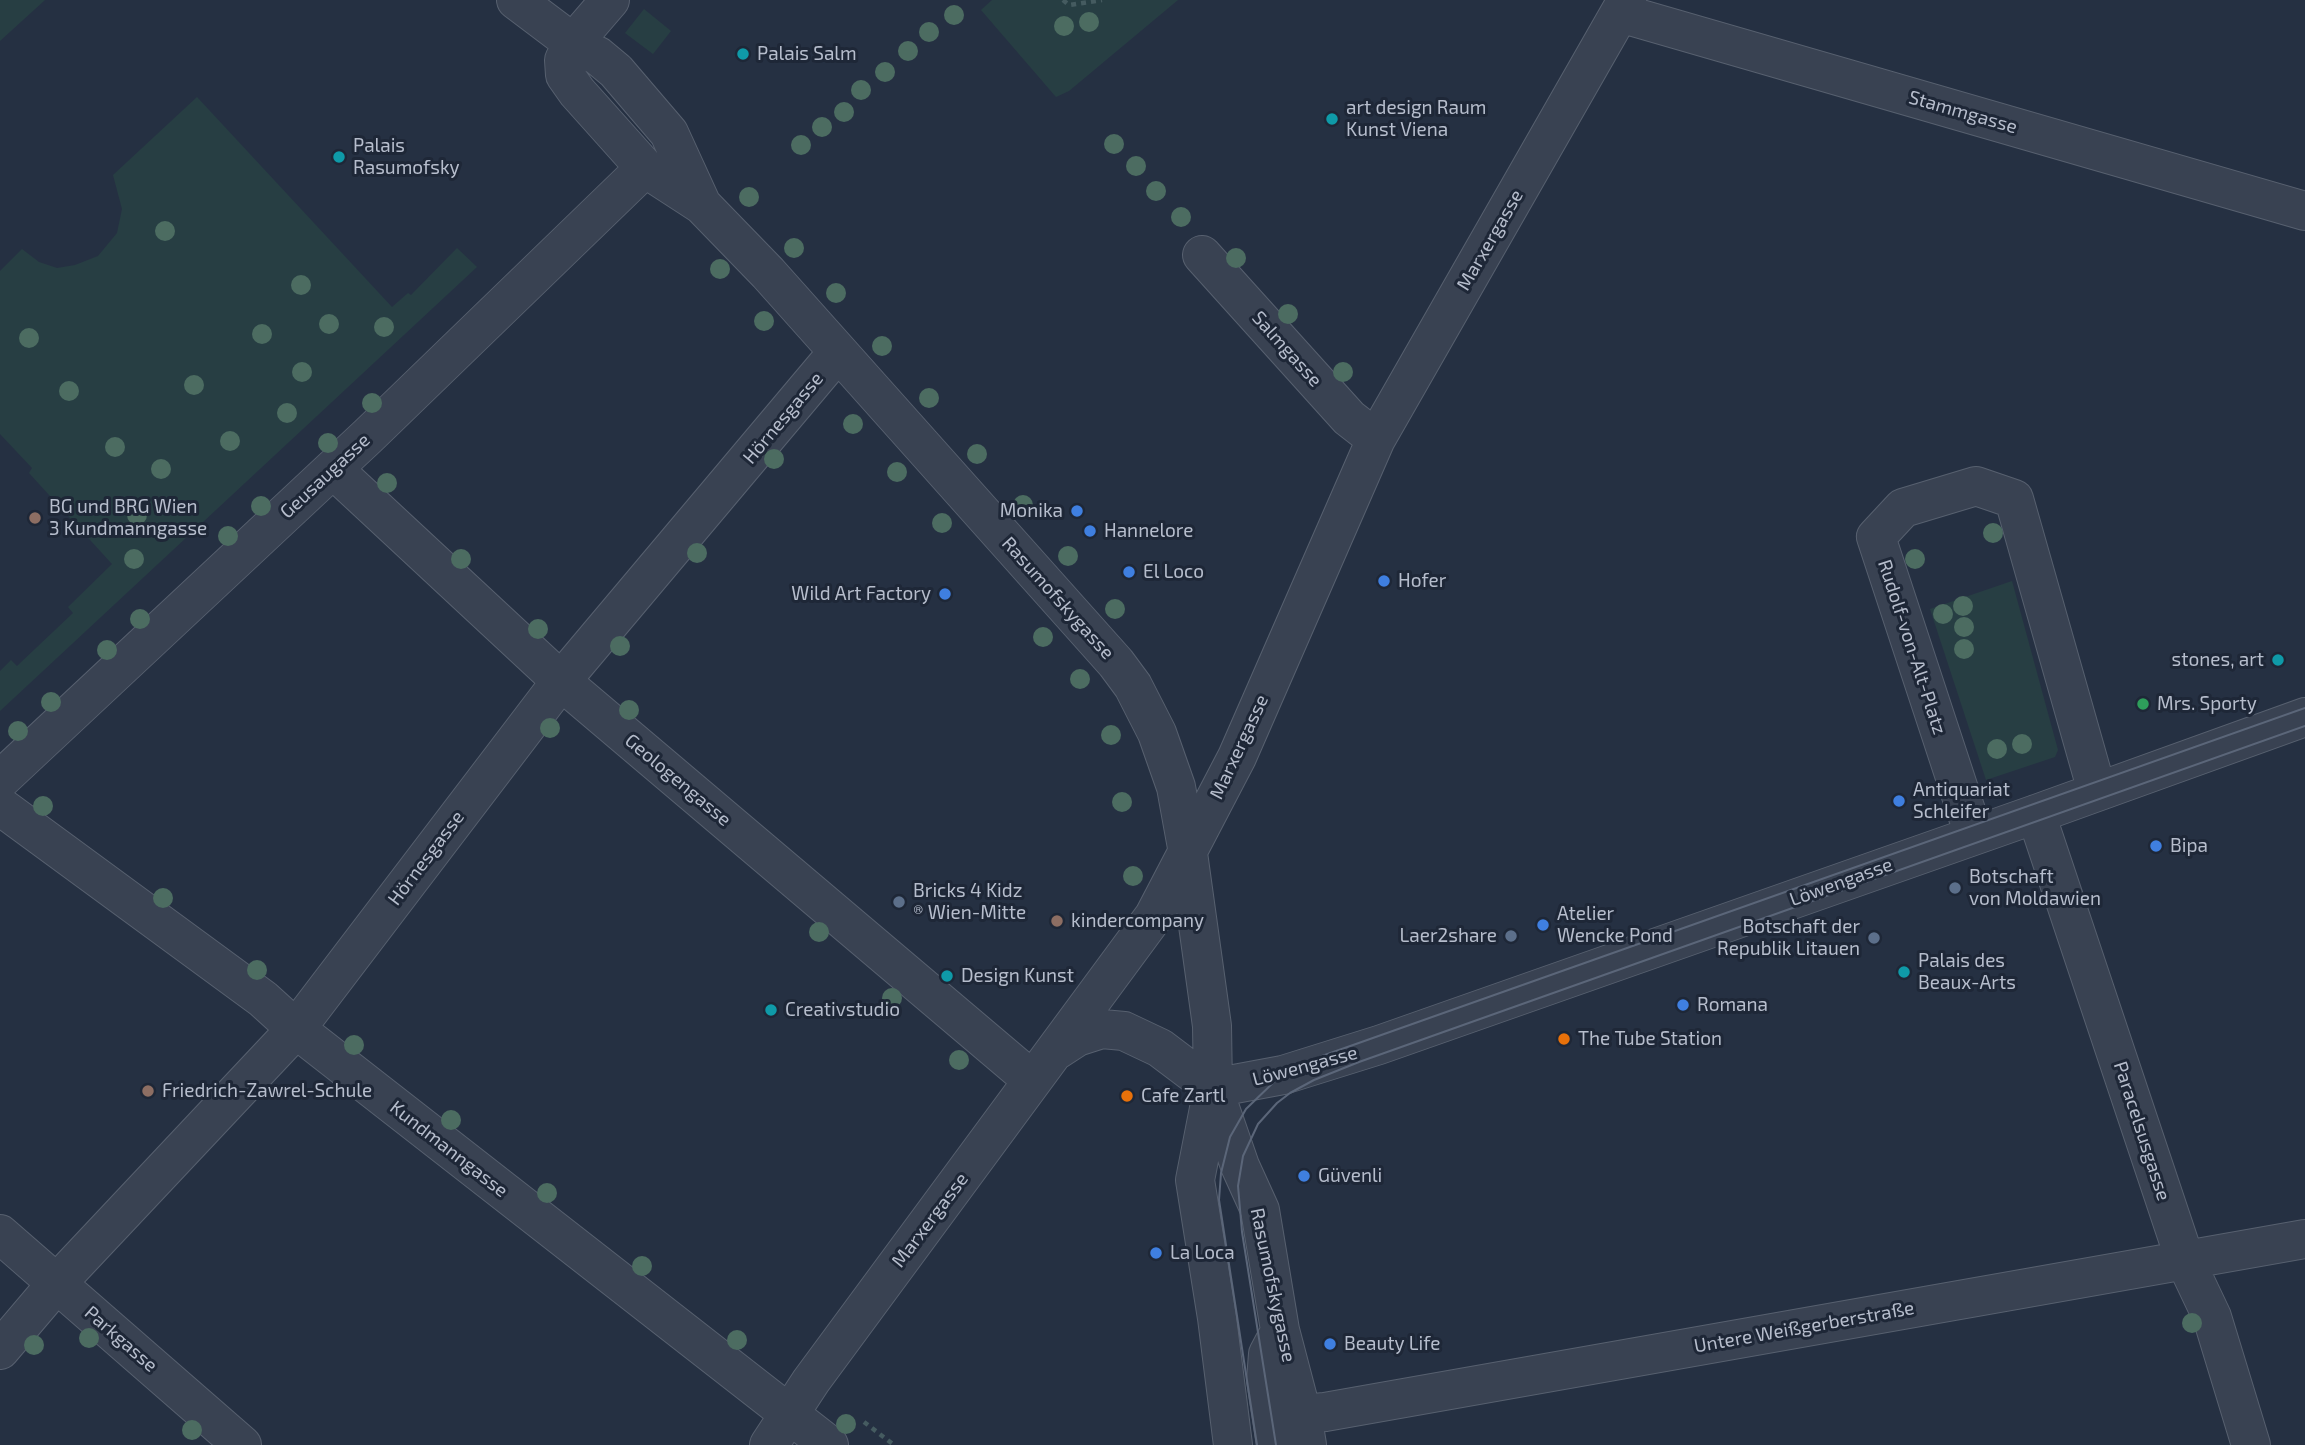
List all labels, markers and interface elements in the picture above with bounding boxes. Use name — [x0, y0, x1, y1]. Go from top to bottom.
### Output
place label: Palais Salm — [757, 43, 857, 65]
marker: Palais Salm — [735, 46, 751, 62]
street label: Stammgasse — [1906, 86, 2020, 138]
place label: art design Raum Kunst Viena — [1346, 97, 1487, 141]
marker: art design Raum Kunst Viena — [1324, 111, 1340, 127]
place label: Palais Rasumofsky — [353, 135, 460, 179]
marker: Palais Rasumofsky — [331, 149, 347, 165]
street label: Marxergasse — [1452, 185, 1528, 295]
street label: Salmgasse — [1247, 307, 1327, 391]
street label: Hörnesgasse — [738, 368, 828, 468]
street label: Geusaugasse — [275, 429, 375, 523]
place label: BG und BRG Wien 3 Kundmanngasse — [49, 496, 207, 540]
place label: Monika — [1000, 500, 1063, 522]
marker: Monika — [1069, 503, 1085, 519]
marker: BG und BRG Wien 3 Kundmanngasse — [27, 510, 43, 526]
place label: Hannelore — [1104, 520, 1193, 542]
marker: Hannelore — [1082, 523, 1098, 539]
street label: Rasumofskygasse — [997, 532, 1119, 664]
street label: Rudolf-von-Alt-Platz — [1873, 557, 1951, 737]
place label: El Loco — [1143, 561, 1204, 583]
marker: El Loco — [1121, 564, 1137, 580]
place label: Hofer — [1398, 570, 1446, 592]
marker: Hofer — [1376, 573, 1392, 589]
place label: Wild Art Factory — [791, 583, 931, 605]
marker: Wild Art Factory — [937, 586, 953, 602]
place label: stones, art — [2172, 649, 2264, 671]
marker: stones, art — [2270, 652, 2286, 668]
street label: Marxergasse — [1205, 691, 1273, 803]
place label: Mrs. Sporty — [2157, 693, 2257, 715]
marker: Mrs. Sporty — [2135, 696, 2151, 712]
street label: Geologengasse — [620, 729, 736, 831]
place label: Antiquariat Schleifer — [1913, 779, 2010, 823]
marker: Antiquariat Schleifer — [1891, 793, 1907, 809]
street label: Hörnesgasse — [383, 806, 469, 910]
place label: Bipa — [2170, 835, 2208, 857]
marker: Bipa — [2148, 838, 2164, 854]
street label: Löwengasse — [1786, 853, 1896, 911]
place label: Botschaft von Moldawien — [1969, 866, 2101, 910]
place label: Bricks 4 Kidz ® Wien-Mitte — [913, 880, 1026, 924]
marker: Botschaft von Moldawien — [1947, 880, 1963, 896]
marker: Bricks 4 Kidz ® Wien-Mitte — [891, 894, 907, 910]
place label: Atelier Wencke Pond — [1557, 903, 1673, 947]
place label: kindercompany — [1071, 910, 1204, 932]
marker: kindercompany — [1049, 913, 1065, 929]
place label: Botschaft der Republik Litauen — [1717, 916, 1860, 960]
marker: Atelier Wencke Pond — [1535, 917, 1551, 933]
place label: Laer2share — [1400, 925, 1497, 947]
marker: Laer2share — [1503, 928, 1519, 944]
marker: Botschaft der Republik Litauen — [1866, 930, 1882, 946]
place label: Palais des Beaux-Arts — [1918, 950, 2016, 994]
marker: Palais des Beaux-Arts — [1896, 964, 1912, 980]
place label: Design Kunst — [961, 965, 1074, 987]
marker: Design Kunst — [939, 968, 955, 984]
place label: Romana — [1697, 994, 1768, 1016]
marker: Romana — [1675, 997, 1691, 1013]
place label: Creativstudio — [785, 999, 900, 1021]
marker: Creativstudio — [763, 1002, 779, 1018]
place label: The Tube Station — [1578, 1028, 1722, 1050]
marker: The Tube Station — [1556, 1031, 1572, 1047]
street label: Löwengasse — [1250, 1041, 1360, 1091]
street label: Paracelsusgasse — [2109, 1058, 2175, 1204]
place label: Friedrich-Zawrel-Schule — [162, 1080, 372, 1102]
marker: Friedrich-Zawrel-Schule — [140, 1083, 156, 1099]
place label: Cafe Zartl — [1141, 1085, 1225, 1107]
marker: Cafe Zartl — [1119, 1088, 1135, 1104]
street label: Kundmanngasse — [385, 1096, 513, 1202]
place label: Güvenli — [1318, 1165, 1382, 1187]
street label: Marxergasse — [887, 1168, 973, 1272]
marker: Güvenli — [1296, 1168, 1312, 1184]
street label: Rasumofskygasse — [1246, 1206, 1300, 1364]
place label: La Loca — [1170, 1242, 1235, 1264]
marker: La Loca — [1148, 1245, 1164, 1261]
street label: Untere Weißgerberstraße — [1692, 1296, 1916, 1358]
street label: Parkgasse — [80, 1301, 162, 1377]
place label: Beauty Life — [1344, 1333, 1441, 1355]
marker: Beauty Life — [1322, 1336, 1338, 1352]

